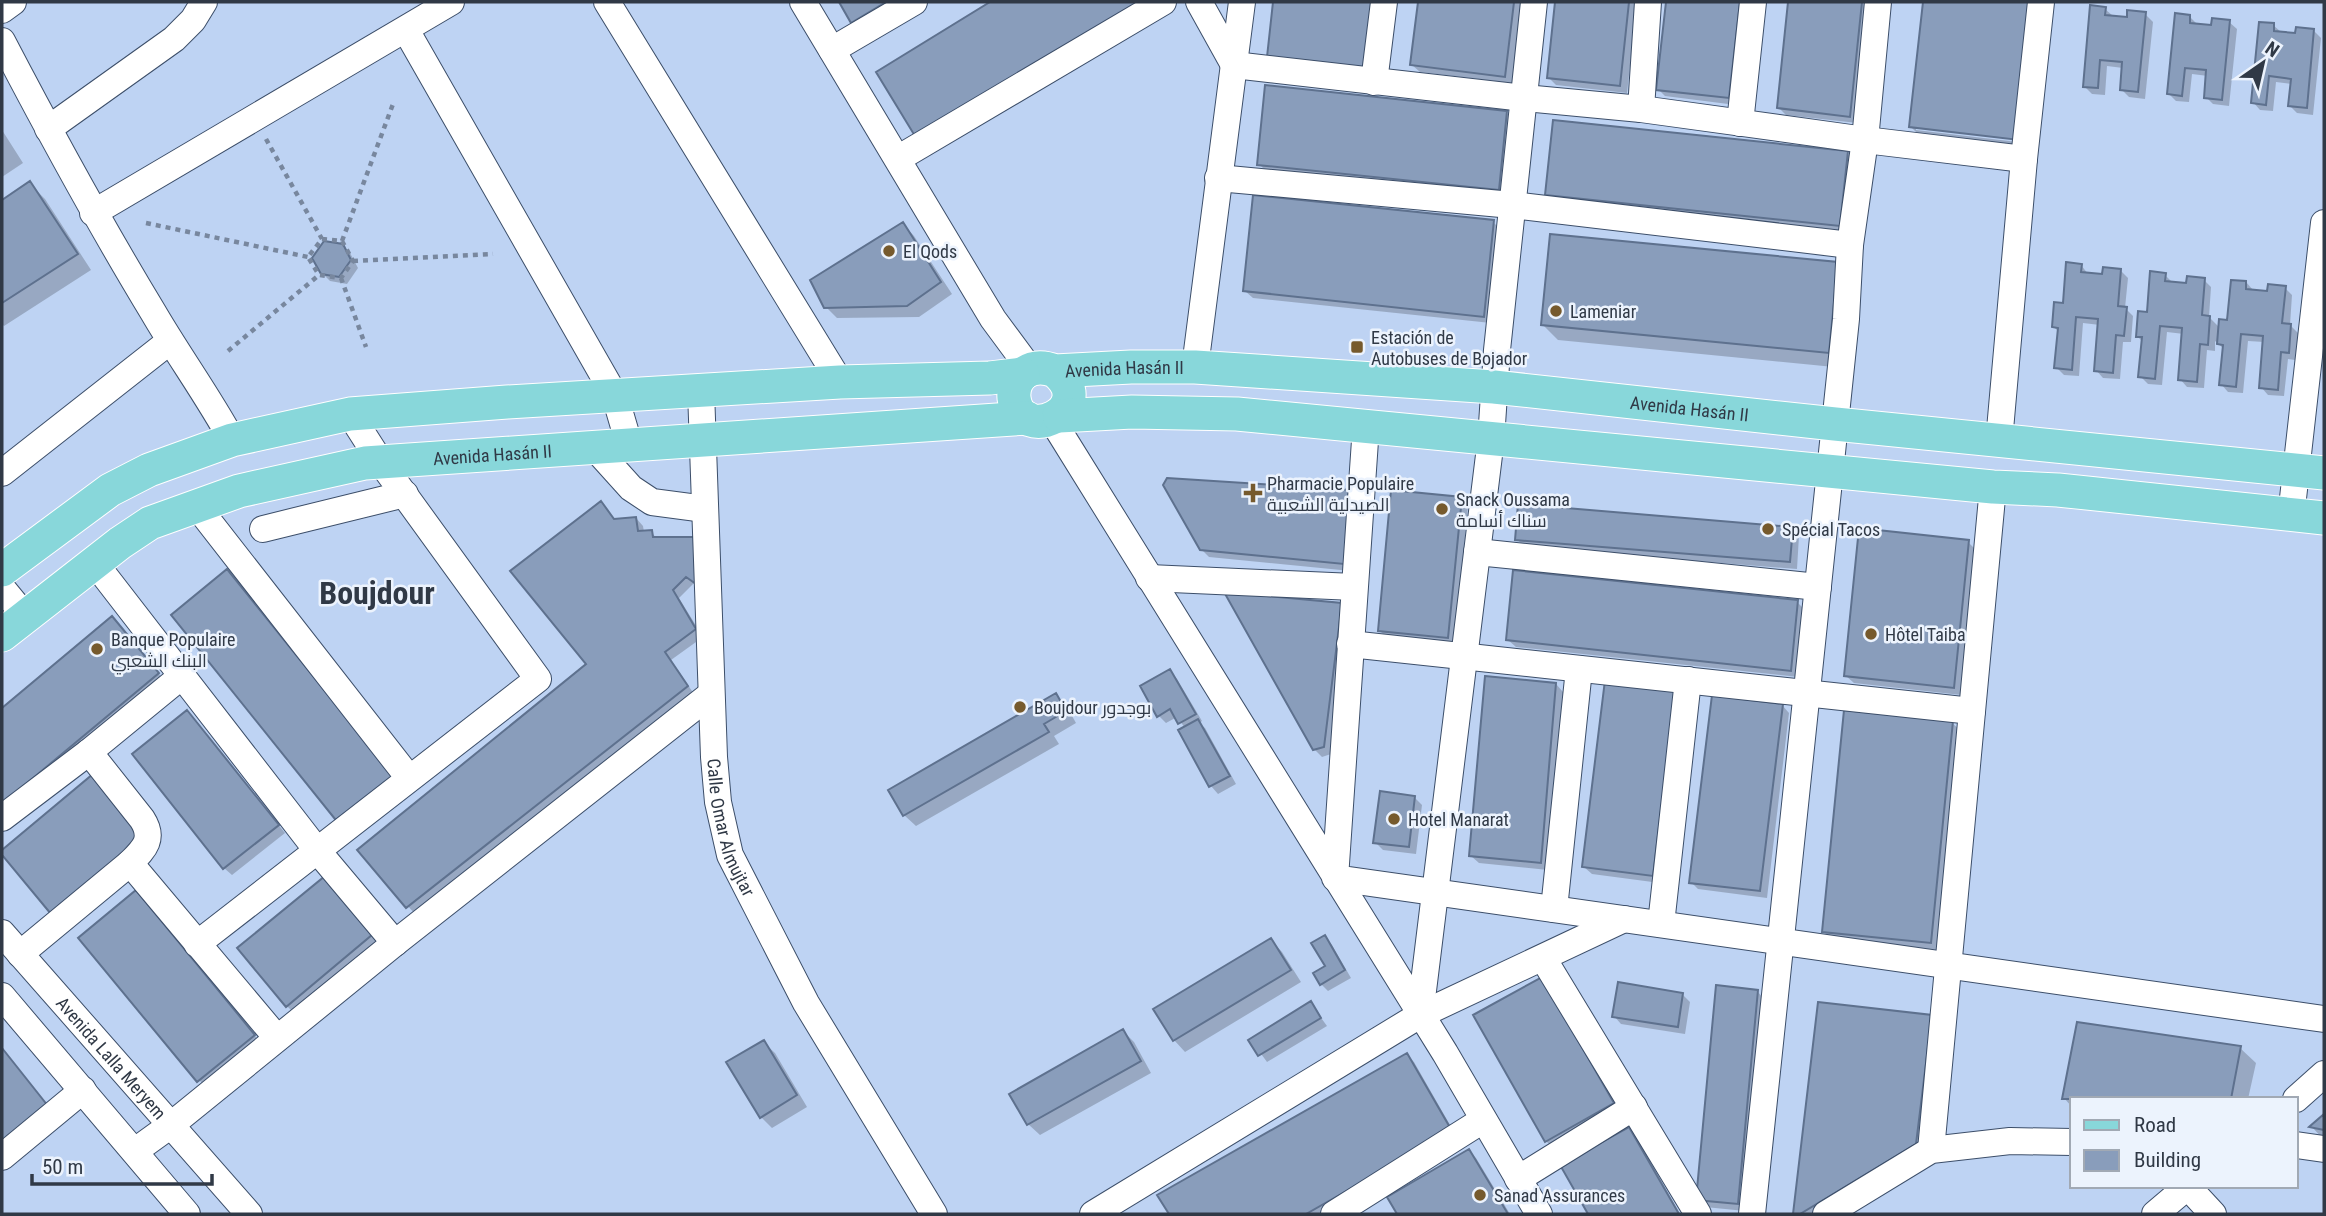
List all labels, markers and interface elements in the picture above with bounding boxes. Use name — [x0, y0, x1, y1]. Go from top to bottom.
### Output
north arrow — [2228, 28, 2298, 98]
text: N — [2261, 37, 2283, 62]
place label: El Qods — [903, 241, 957, 262]
marker: El Qods — [881, 243, 897, 259]
place label: Lameniar — [1570, 301, 1637, 322]
marker: Lameniar — [1548, 303, 1564, 319]
place label: Estación de Autobuses de Bojador — [1371, 327, 1528, 369]
marker: Estación de Autobuses de Bojador — [1349, 339, 1365, 355]
street label: Avenida Hasán II — [1064, 356, 1184, 381]
street label: Avenida Hasán II — [1629, 391, 1750, 425]
street label: Avenida Hasán II — [432, 440, 552, 469]
place label: Pharmacie Populaire الصيدلية الشعبية — [1267, 473, 1414, 515]
marker: Pharmacie Populaire الصيدلية الشعبية — [1245, 485, 1261, 501]
place label: Snack Oussama سناك أسامة — [1456, 489, 1570, 531]
marker: Snack Oussama سناك أسامة — [1434, 501, 1450, 517]
place label: Spécial Tacos — [1782, 519, 1880, 540]
marker: Spécial Tacos — [1760, 521, 1776, 537]
district label: Boujdour — [319, 574, 435, 612]
place label: Hôtel Taiba — [1885, 624, 1966, 645]
marker: Hôtel Taiba — [1863, 626, 1879, 642]
place label: Banque Populaire البنك الشعبي — [111, 629, 236, 675]
marker: Banque Populaire البنك الشعبي — [89, 641, 105, 657]
place label: Boujdour بوجدور — [1034, 697, 1151, 719]
marker: Boujdour بوجدور — [1012, 699, 1028, 715]
street label: Calle Omar Almujtar — [704, 758, 760, 900]
place label: Hotel Manarat — [1408, 809, 1509, 830]
marker: Hotel Manarat — [1386, 811, 1402, 827]
street label: Avenida Lalla Meryem — [52, 992, 171, 1123]
legend — [2070, 1097, 2298, 1188]
text: Road — [2134, 1113, 2176, 1137]
scale bar — [32, 1142, 212, 1186]
text: Building — [2134, 1148, 2201, 1172]
text: 50 m — [42, 1155, 83, 1179]
place label: Sanad Assurances — [1494, 1185, 1625, 1206]
marker: Sanad Assurances — [1472, 1187, 1488, 1203]

